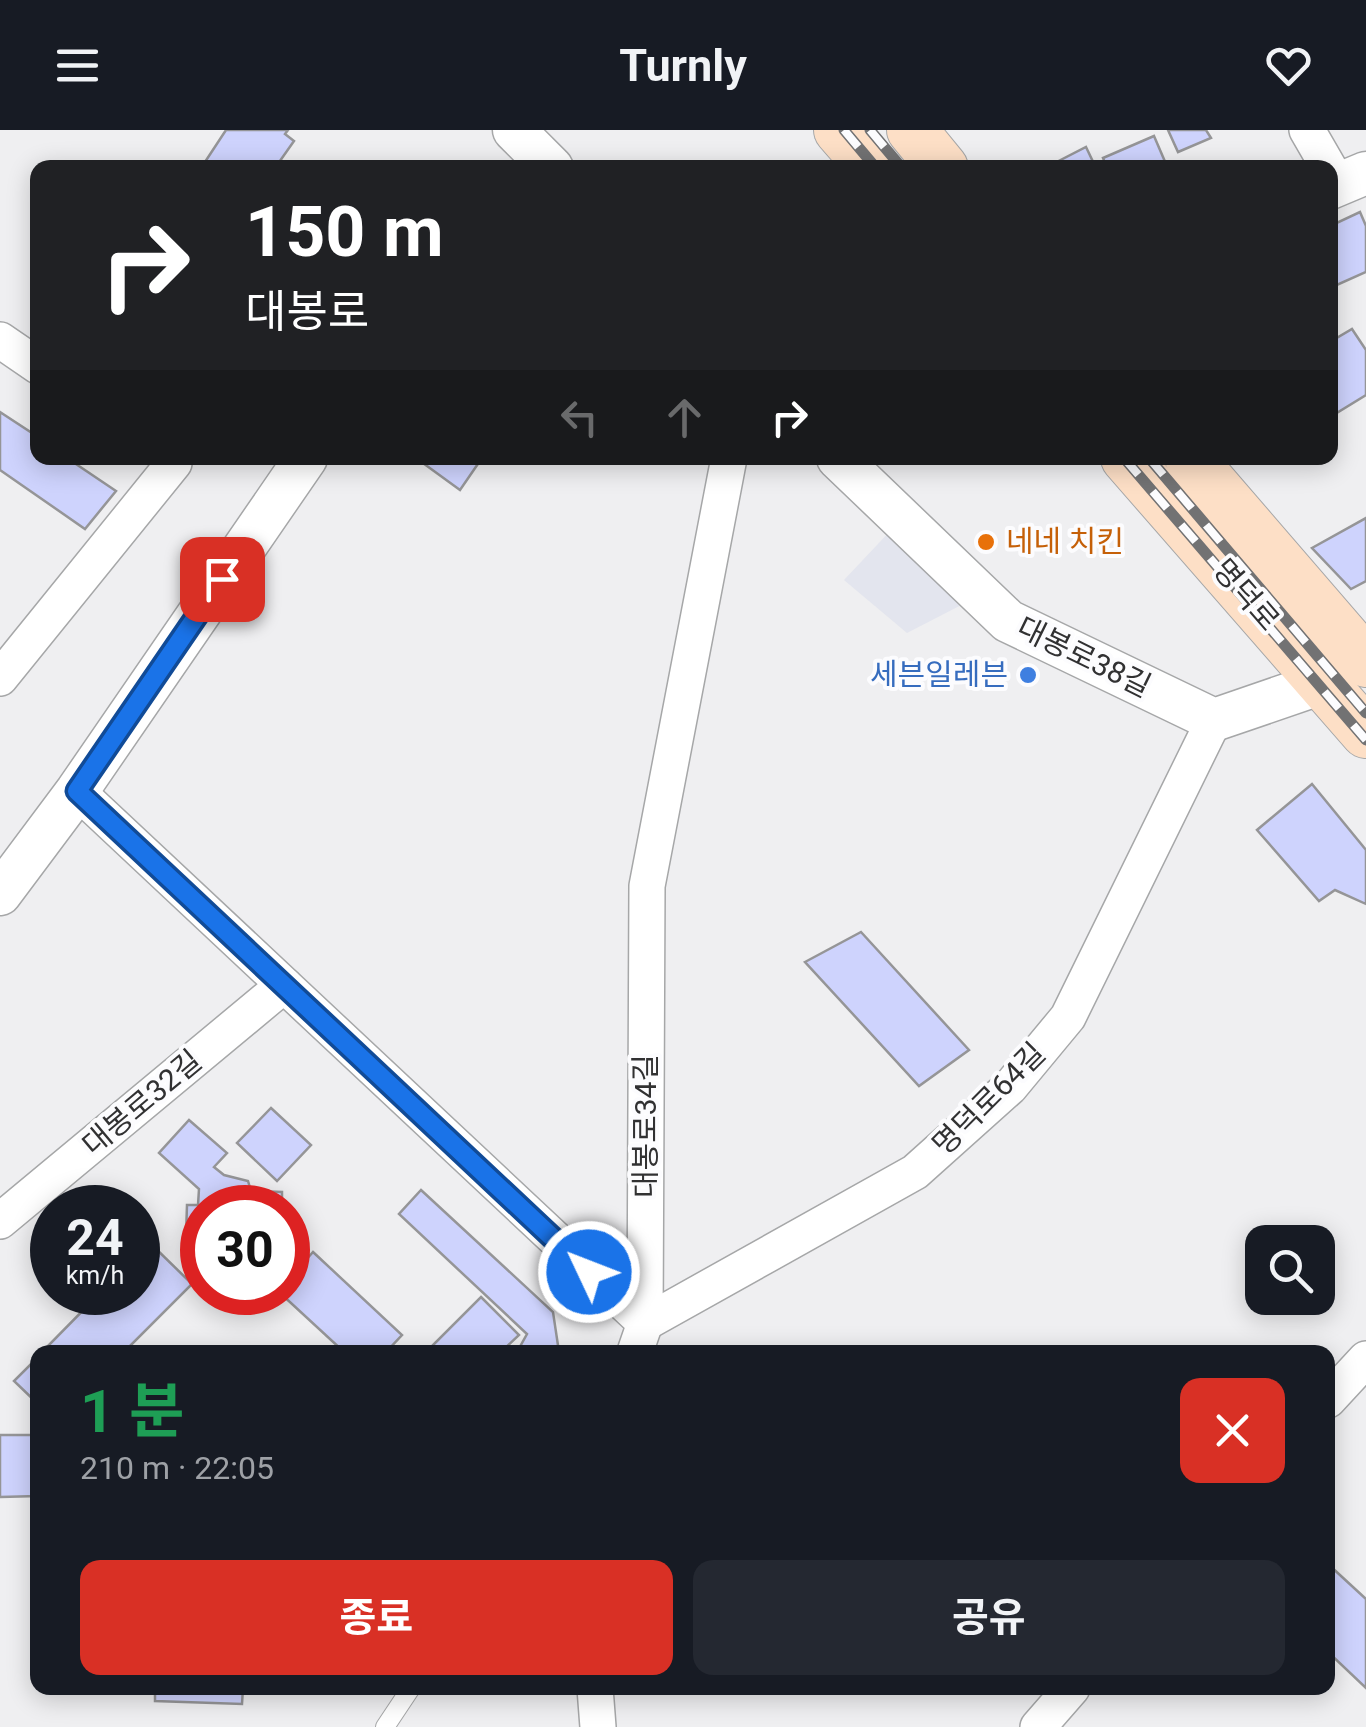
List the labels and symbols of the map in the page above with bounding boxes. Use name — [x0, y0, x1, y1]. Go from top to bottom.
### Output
place label: 네네 치킨 — [1006, 524, 1124, 559]
marker: 네네 치킨 — [975, 531, 997, 553]
pin — [180, 537, 265, 622]
street label: 명덕로 — [1206, 552, 1287, 637]
street label: 대봉로38길 — [1012, 609, 1157, 704]
place label: 세븐일레븐 — [870, 657, 1008, 692]
marker: 세븐일레븐 — [1017, 664, 1039, 686]
street label: 명덕로64길 — [925, 1035, 1052, 1162]
street label: 대봉로32길 — [75, 1043, 208, 1162]
street label: 대봉로34길 — [628, 1054, 663, 1198]
speed limit sign: 30 — [180, 1185, 310, 1315]
position arrow — [537, 1220, 641, 1324]

